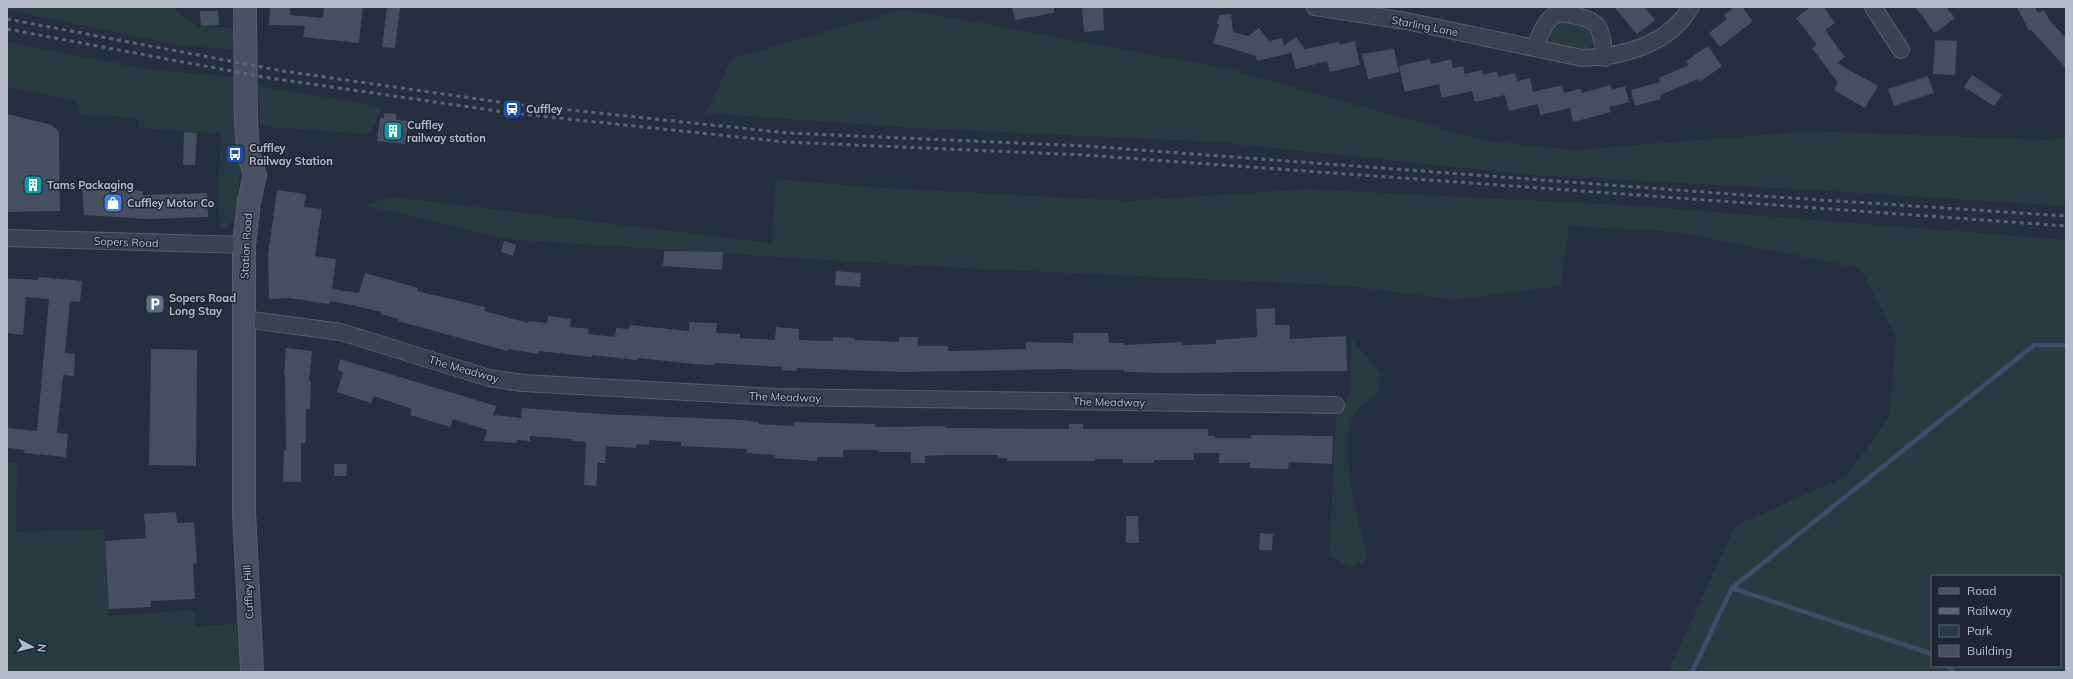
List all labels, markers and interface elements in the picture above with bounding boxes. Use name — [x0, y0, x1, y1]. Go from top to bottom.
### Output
street label: Starling Lane — [1391, 13, 1459, 39]
station icon: Cuffley — [501, 98, 523, 120]
place label: Cuffley — [526, 102, 563, 116]
place label: Cuffley railway station — [407, 118, 486, 145]
building icon: Cuffley railway station — [382, 120, 404, 142]
place label: Cuffley Railway Station — [249, 141, 333, 168]
bus stop icon: Cuffley Railway Station — [224, 143, 246, 165]
building icon: Tams Packaging — [22, 174, 44, 196]
place label: Tams Packaging — [47, 178, 134, 192]
shop icon: Cuffley Motor Co — [102, 192, 124, 214]
place label: Cuffley Motor Co — [127, 196, 215, 210]
street label: Station Road — [237, 213, 255, 279]
street label: Sopers Road — [93, 234, 159, 250]
place label: Sopers Road Long Stay — [169, 291, 236, 318]
parking icon: Sopers Road Long Stay — [144, 293, 166, 315]
street label: The Meadway — [427, 352, 501, 386]
street label: The Meadway — [749, 389, 822, 405]
street label: The Meadway — [1073, 394, 1145, 410]
street label: Cuffley Hill — [240, 564, 256, 620]
legend — [1931, 575, 2061, 667]
text: Road — [1967, 583, 1996, 598]
text: Railway — [1967, 603, 2013, 618]
text: Park — [1967, 623, 1993, 638]
north arrow — [12, 627, 52, 667]
text: N — [34, 643, 49, 653]
text: Building — [1967, 643, 2012, 658]

